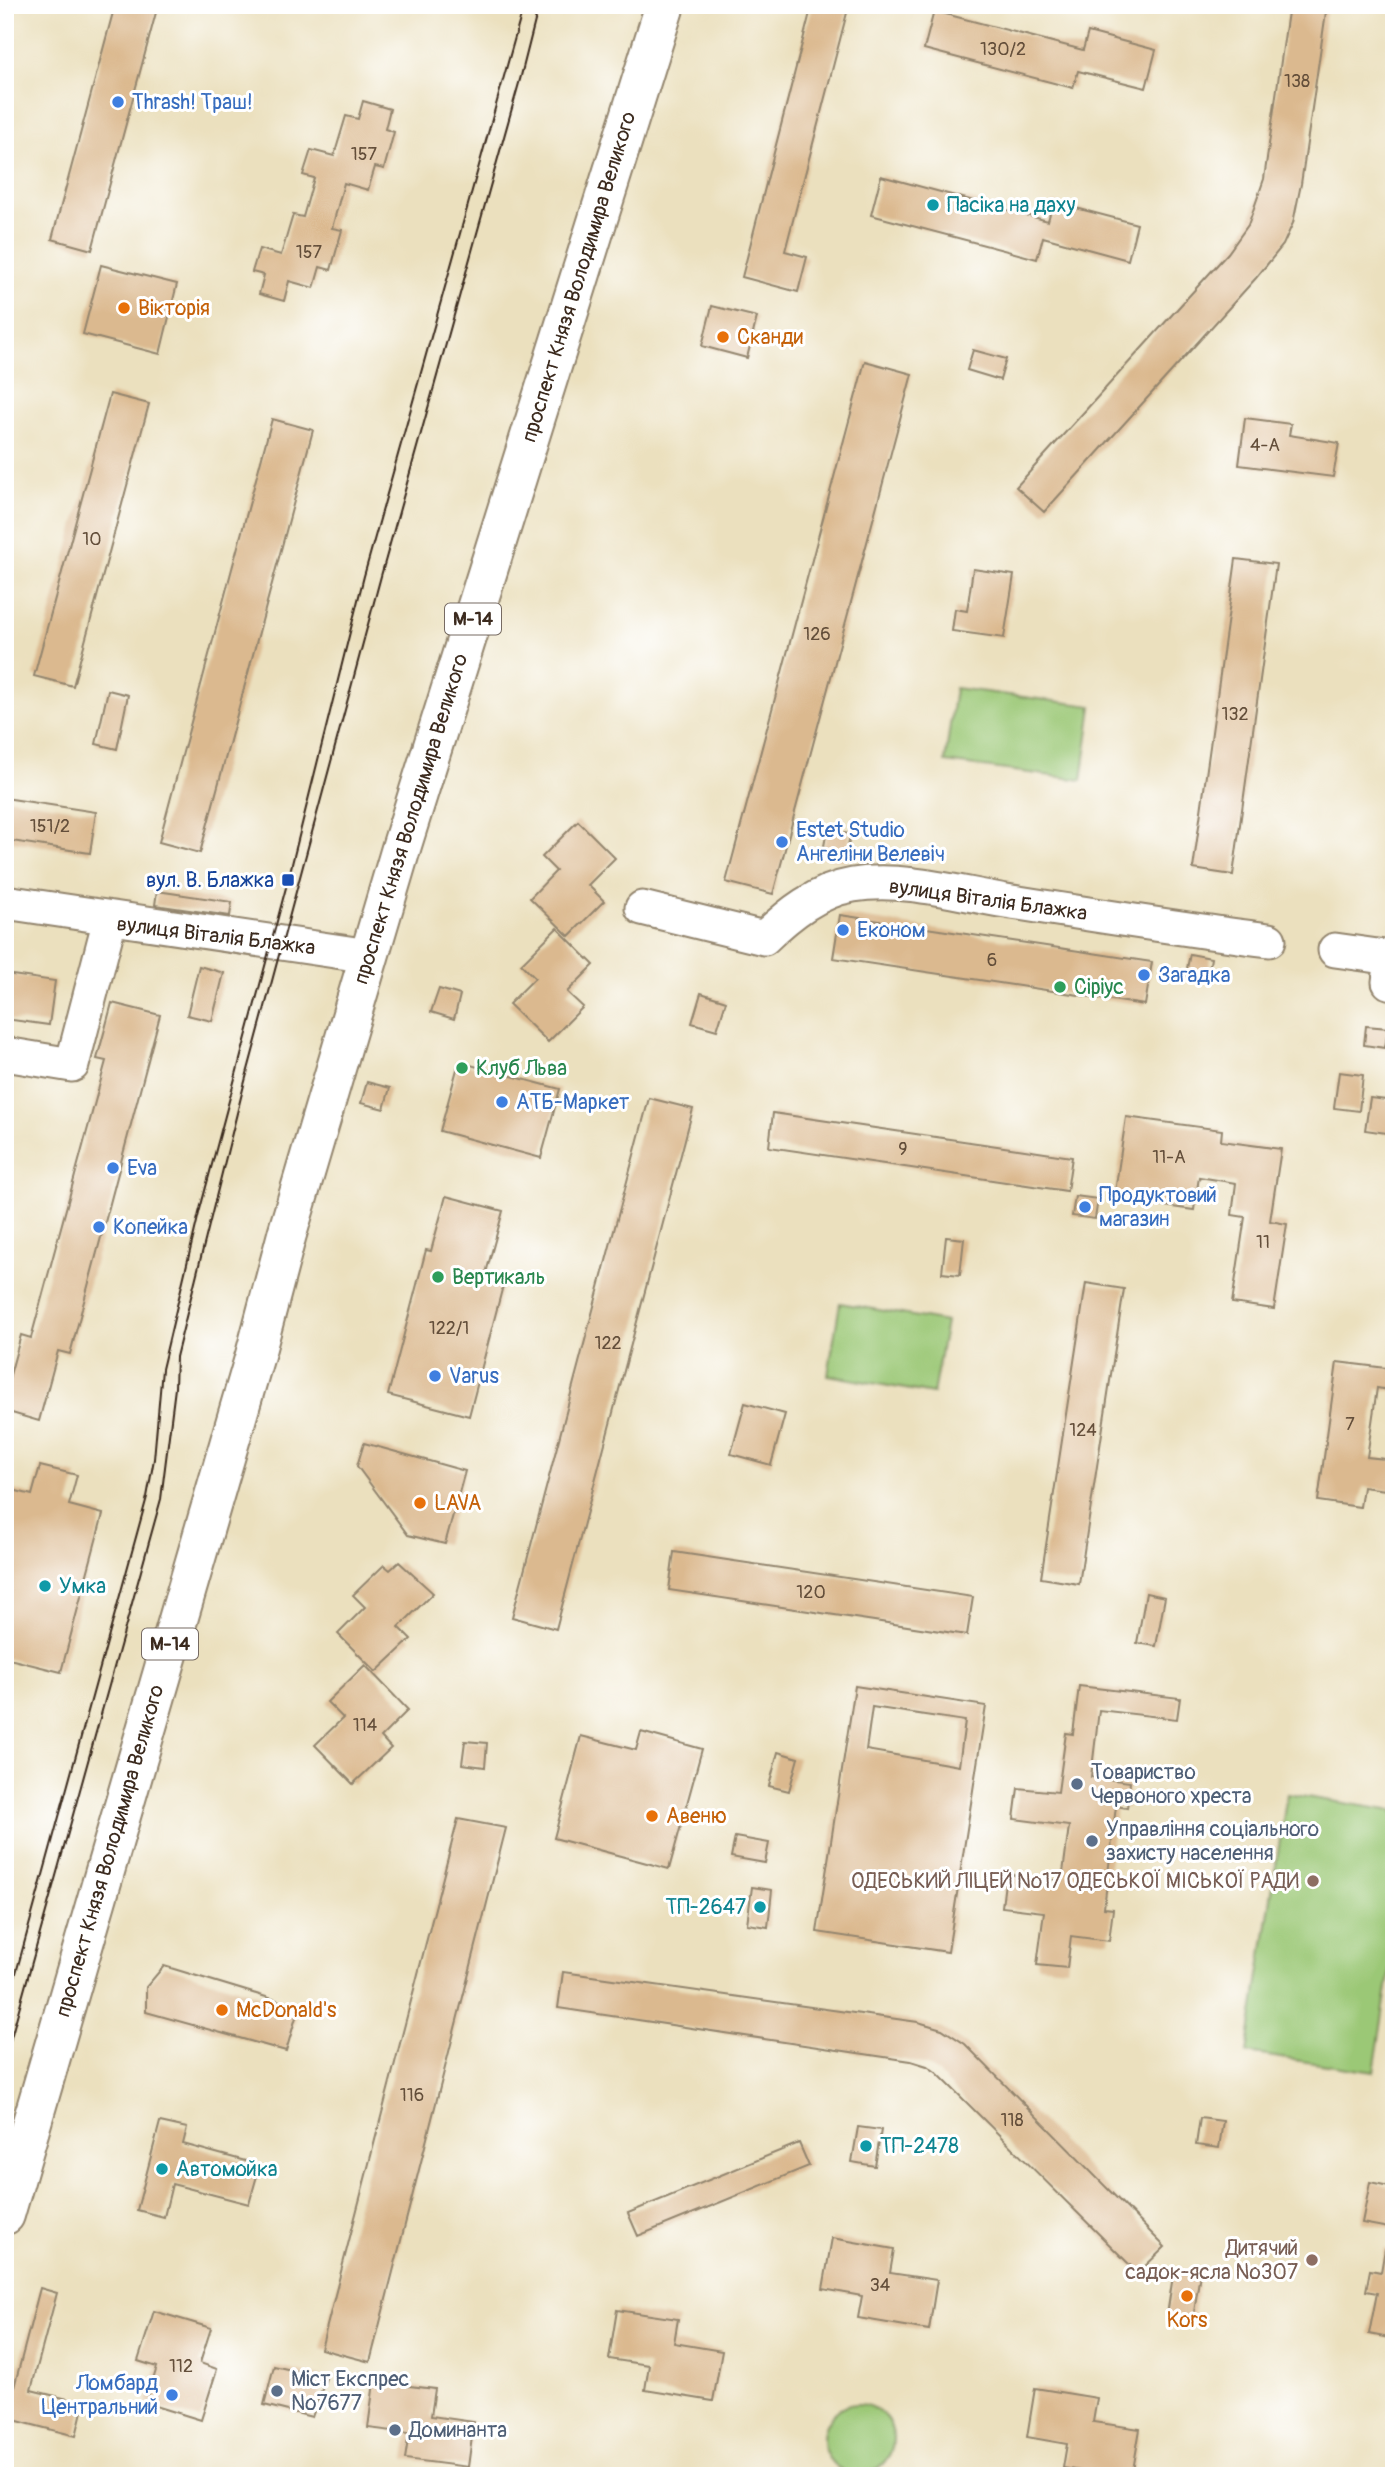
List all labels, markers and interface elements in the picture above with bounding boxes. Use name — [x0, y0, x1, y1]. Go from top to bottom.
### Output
house number: 130/2 — [980, 38, 1026, 61]
house number: 138 — [1284, 70, 1310, 93]
place label: Thrash! Траш! — [132, 89, 253, 116]
marker: Thrash! Траш! — [110, 94, 126, 110]
street label: проспект Князя Володимира Великого — [516, 108, 642, 446]
house number: 157 — [351, 143, 378, 166]
place label: Пасіка на даху — [947, 192, 1076, 219]
marker: Пасіка на даху — [925, 197, 941, 213]
house number: 157 — [296, 241, 323, 264]
place label: Вікторія — [138, 295, 210, 322]
marker: Вікторія — [116, 300, 132, 316]
place label: Сканди — [737, 324, 803, 351]
marker: Сканди — [715, 329, 731, 345]
house number: 4-А — [1250, 434, 1280, 457]
house number: 10 — [82, 528, 102, 551]
road number: М-14 — [445, 604, 501, 634]
house number: 126 — [803, 623, 831, 646]
street label: проспект Князя Володимира Великого — [348, 650, 474, 988]
house number: 132 — [1221, 703, 1249, 726]
house number: 151/2 — [30, 815, 70, 838]
place label: Estet Studio Ангеліни Велевіч — [796, 817, 945, 868]
marker: Estet Studio Ангеліни Велевіч — [774, 834, 790, 850]
place label: вул. В. Блажка — [146, 867, 274, 894]
marker: вул. В. Блажка — [280, 872, 296, 888]
street label: вулиця Віталія Блажка — [887, 873, 1089, 927]
street label: вулиця Віталія Блажка — [115, 910, 317, 962]
place label: Економ — [857, 917, 926, 944]
marker: Економ — [835, 922, 851, 938]
house number: 6 — [987, 949, 997, 972]
place label: Загадка — [1158, 962, 1231, 989]
marker: Загадка — [1136, 967, 1152, 983]
place label: Сіріус — [1074, 974, 1124, 1001]
marker: Сіріус — [1052, 979, 1068, 995]
place label: Клуб Льва — [476, 1055, 567, 1082]
marker: Клуб Льва — [454, 1060, 470, 1076]
place label: АТБ-Маркет — [516, 1089, 630, 1116]
marker: АТБ-Маркет — [494, 1094, 510, 1110]
house number: 9 — [898, 1138, 908, 1161]
house number: 11-А — [1152, 1146, 1186, 1169]
place label: Eva — [127, 1155, 157, 1182]
marker: Eva — [105, 1160, 121, 1176]
place label: Продуктовий магазин — [1099, 1182, 1217, 1233]
marker: Продуктовий магазин — [1077, 1199, 1093, 1215]
place label: Копейка — [113, 1214, 188, 1241]
marker: Копейка — [91, 1219, 107, 1235]
house number: 11 — [1256, 1231, 1270, 1254]
place label: Вертикаль — [452, 1264, 545, 1291]
marker: Вертикаль — [430, 1269, 446, 1285]
house number: 122/1 — [429, 1317, 469, 1340]
house number: 122 — [594, 1332, 622, 1355]
place label: Varus — [449, 1363, 499, 1390]
marker: Varus — [427, 1368, 443, 1384]
house number: 7 — [1345, 1413, 1355, 1436]
house number: 124 — [1069, 1419, 1097, 1442]
place label: LAVA — [434, 1490, 481, 1517]
marker: LAVA — [412, 1495, 428, 1511]
place label: Умка — [59, 1573, 106, 1600]
marker: Умка — [37, 1578, 53, 1594]
house number: 120 — [796, 1581, 826, 1604]
road number: М-14 — [142, 1628, 198, 1660]
street label: проспект Князя Володимира Великого — [50, 1682, 170, 2020]
house number: 114 — [353, 1714, 378, 1737]
place label: Товариство Червоного хреста — [1091, 1759, 1252, 1810]
marker: Товариство Червоного хреста — [1069, 1776, 1085, 1792]
place label: Авеню — [666, 1803, 727, 1830]
marker: Авеню — [644, 1808, 660, 1824]
place label: Управління соціального захисту населення — [1106, 1816, 1319, 1867]
marker: Управління соціального захисту населення — [1084, 1833, 1100, 1849]
place label: ОДЕСЬКИЙ ЛІЦЕЙ №17 ОДЕСЬКОЇ МІСЬКОЇ РАДИ — [851, 1868, 1299, 1895]
marker: ОДЕСЬКИЙ ЛІЦЕЙ №17 ОДЕСЬКОЇ МІСЬКОЇ РАДИ — [1305, 1873, 1321, 1889]
place label: ТП-2647 — [666, 1894, 746, 1921]
marker: ТП-2647 — [752, 1899, 768, 1915]
place label: McDonald's — [236, 1997, 337, 2024]
marker: McDonald's — [214, 2002, 230, 2018]
house number: 116 — [400, 2084, 424, 2107]
house number: 118 — [1000, 2109, 1024, 2132]
place label: ТП-2478 — [880, 2133, 959, 2160]
marker: ТП-2478 — [858, 2138, 874, 2154]
place label: Автомойка — [176, 2156, 278, 2183]
marker: Автомойка — [154, 2161, 170, 2177]
place label: Дитячий садок-ясла №307 — [1125, 2235, 1298, 2286]
marker: Дитячий садок-ясла №307 — [1304, 2252, 1320, 2268]
house number: 34 — [870, 2274, 891, 2297]
marker: Kors — [1179, 2288, 1195, 2304]
place label: Kors — [1167, 2307, 1208, 2334]
house number: 112 — [169, 2355, 193, 2378]
place label: Міст Експрес №7677 — [291, 2366, 409, 2417]
place label: Ломбард Центральний — [41, 2370, 158, 2421]
marker: Міст Експрес №7677 — [269, 2383, 285, 2399]
marker: Ломбард Центральний — [164, 2387, 180, 2403]
place label: Доминанта — [408, 2417, 507, 2444]
marker: Доминанта — [387, 2422, 403, 2438]

